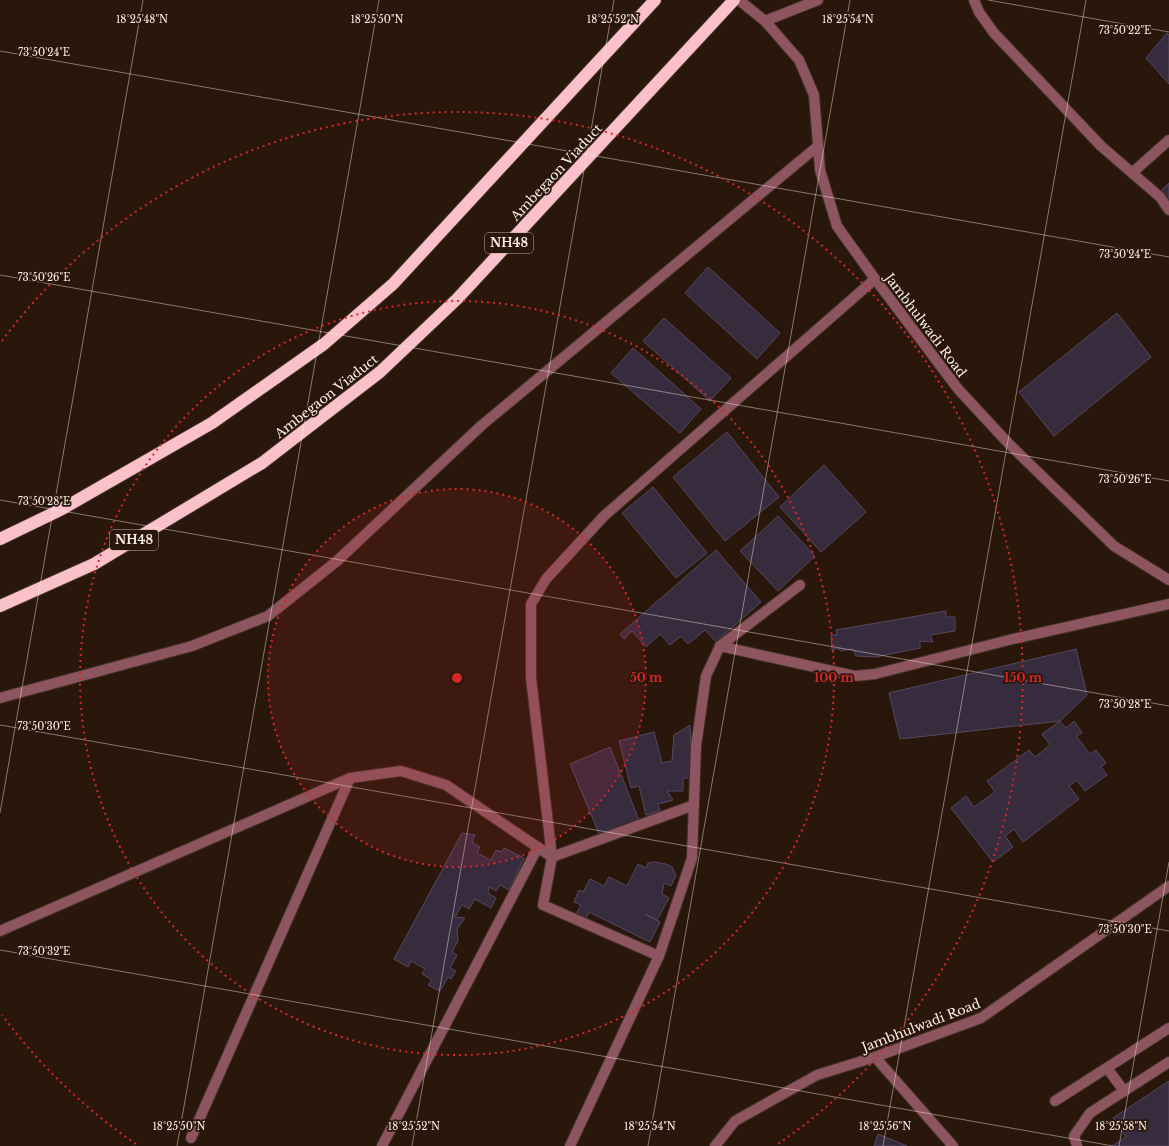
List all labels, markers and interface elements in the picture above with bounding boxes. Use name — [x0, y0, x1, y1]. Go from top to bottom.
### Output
text: 18°25'48"N — [116, 13, 168, 26]
text: 18°25'50"N — [350, 13, 404, 26]
text: 18°25'52"N — [587, 13, 639, 26]
text: 18°25'54"N — [822, 13, 874, 26]
text: 73°50'22"E — [1099, 24, 1151, 37]
text: 73°50'24"E — [18, 46, 70, 59]
street label: Ambegaon Viaduct — [506, 120, 606, 225]
road number: NH48 — [485, 233, 533, 253]
text: 73°50'24"E — [1099, 248, 1151, 261]
street label: Jambhulwadi Road — [880, 268, 970, 381]
text: 73°50'26"E — [18, 271, 70, 284]
street label: Ambegaon Viaduct — [270, 351, 382, 443]
text: 73°50'26"E — [1099, 473, 1151, 486]
text: 73°50'28"E — [18, 495, 70, 508]
road number: NH48 — [110, 530, 158, 550]
text: 50 m — [630, 670, 663, 685]
text: 100 m — [814, 670, 855, 685]
text: 150 m — [1004, 670, 1043, 685]
centre of rings — [450, 671, 464, 685]
text: 73°50'28"E — [1099, 698, 1151, 711]
text: 73°50'30"E — [17, 720, 71, 733]
text: 73°50'30"E — [1098, 923, 1152, 936]
text: 73°50'32"E — [18, 945, 70, 958]
street label: Jambhulwadi Road — [858, 995, 983, 1057]
text: 18°25'50"N — [152, 1120, 206, 1133]
text: 18°25'52"N — [388, 1120, 440, 1133]
text: 18°25'54"N — [624, 1120, 676, 1133]
text: 18°25'56"N — [859, 1120, 911, 1133]
text: 18°25'58"N — [1095, 1120, 1147, 1133]

